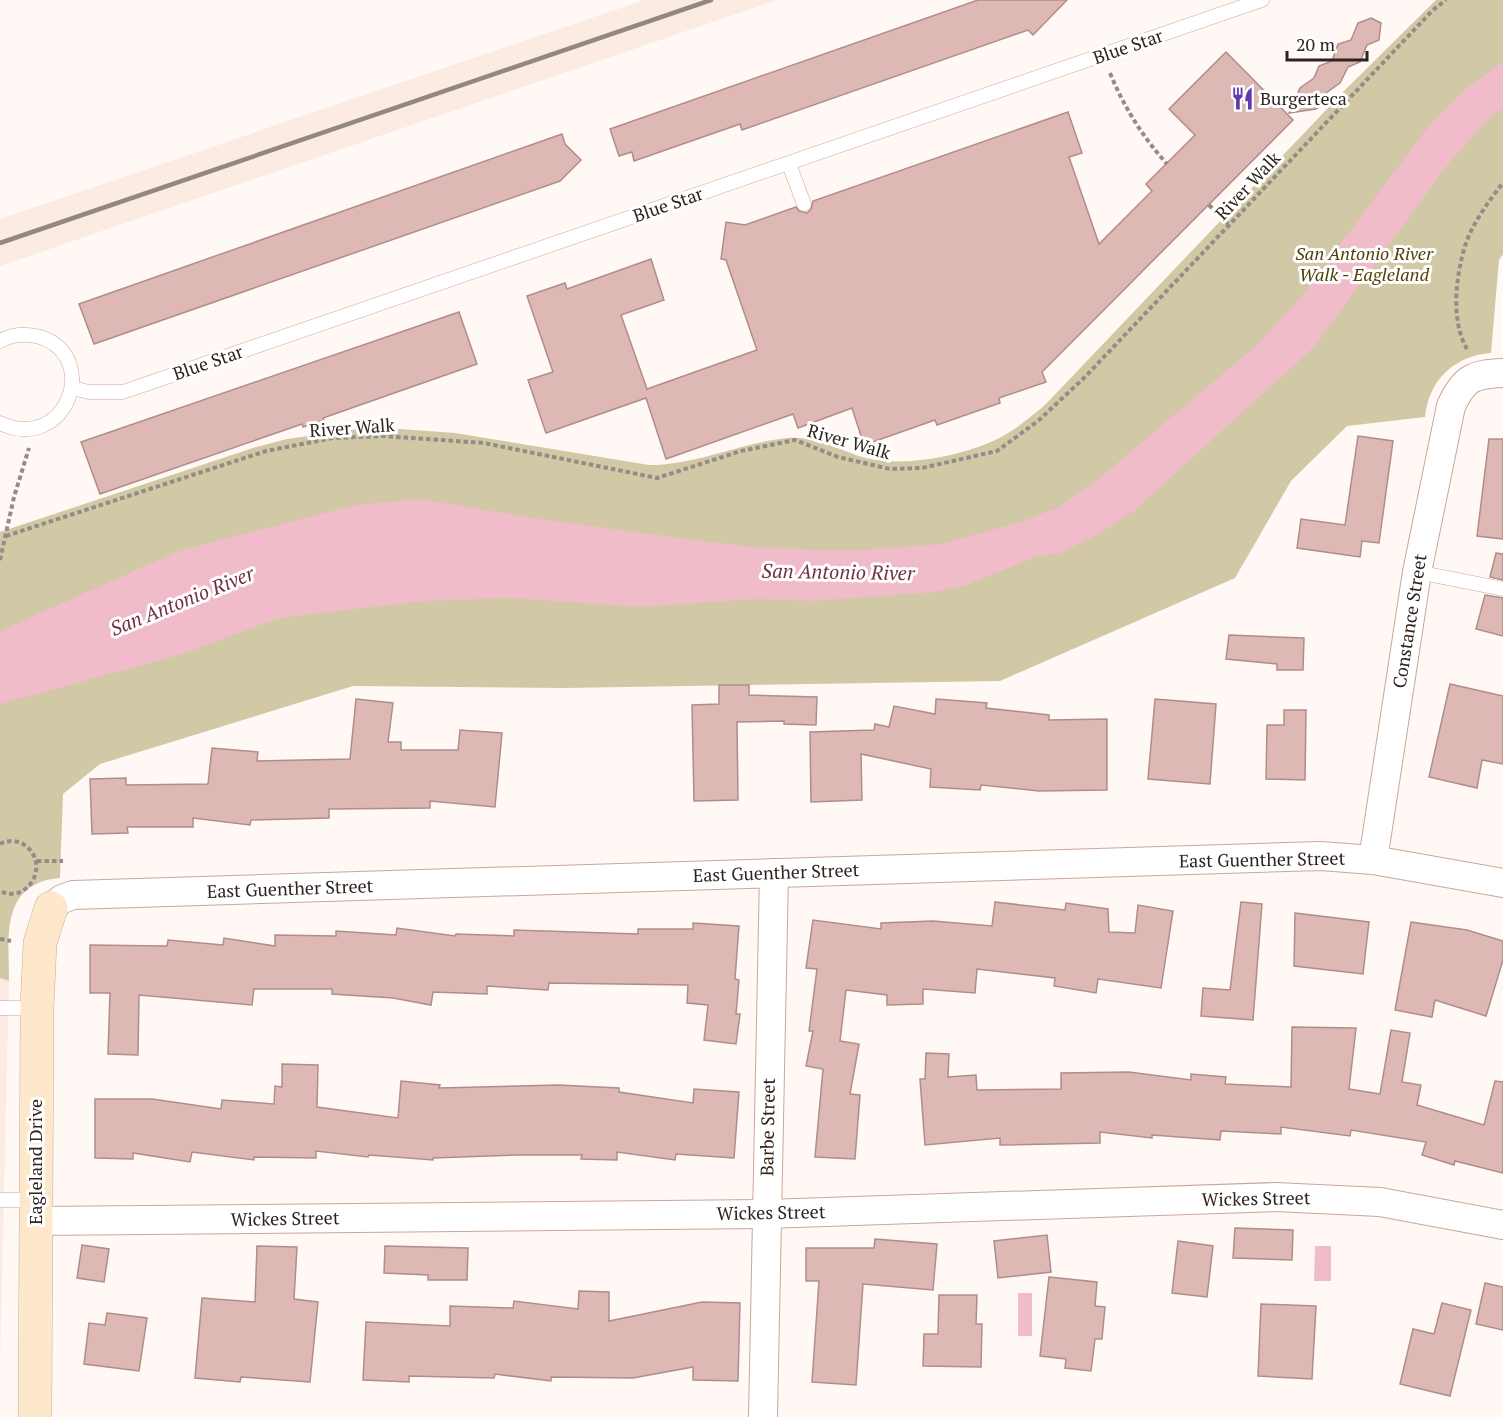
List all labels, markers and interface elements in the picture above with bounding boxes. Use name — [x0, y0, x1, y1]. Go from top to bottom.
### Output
street label: Blue Star — [1089, 23, 1166, 69]
scale bar — [1287, 24, 1366, 62]
text: 20 m — [1296, 32, 1336, 56]
restaurant icon: Burgerteca — [1229, 86, 1255, 112]
place label: Burgerteca — [1260, 86, 1347, 110]
street label: River Walk — [1209, 145, 1286, 225]
street label: Blue Star — [629, 181, 706, 227]
park label: San Antonio River Walk - Eagleland — [1295, 241, 1434, 286]
street label: Blue Star — [169, 339, 246, 385]
street label: River Walk — [308, 412, 396, 442]
street label: River Walk — [805, 418, 894, 465]
street label: Constance Street — [1387, 552, 1432, 690]
water label: San Antonio River — [761, 557, 916, 586]
water label: San Antonio River — [106, 559, 259, 642]
street label: East Guenther Street — [1179, 846, 1346, 872]
street label: East Guenther Street — [692, 857, 860, 887]
street label: East Guenther Street — [206, 873, 374, 903]
street label: Barbe Street — [754, 1077, 780, 1176]
street label: Eagleland Drive — [23, 1099, 47, 1225]
street label: Wickes Street — [1201, 1185, 1311, 1211]
street label: Wickes Street — [716, 1199, 826, 1225]
street label: Wickes Street — [230, 1205, 340, 1231]

